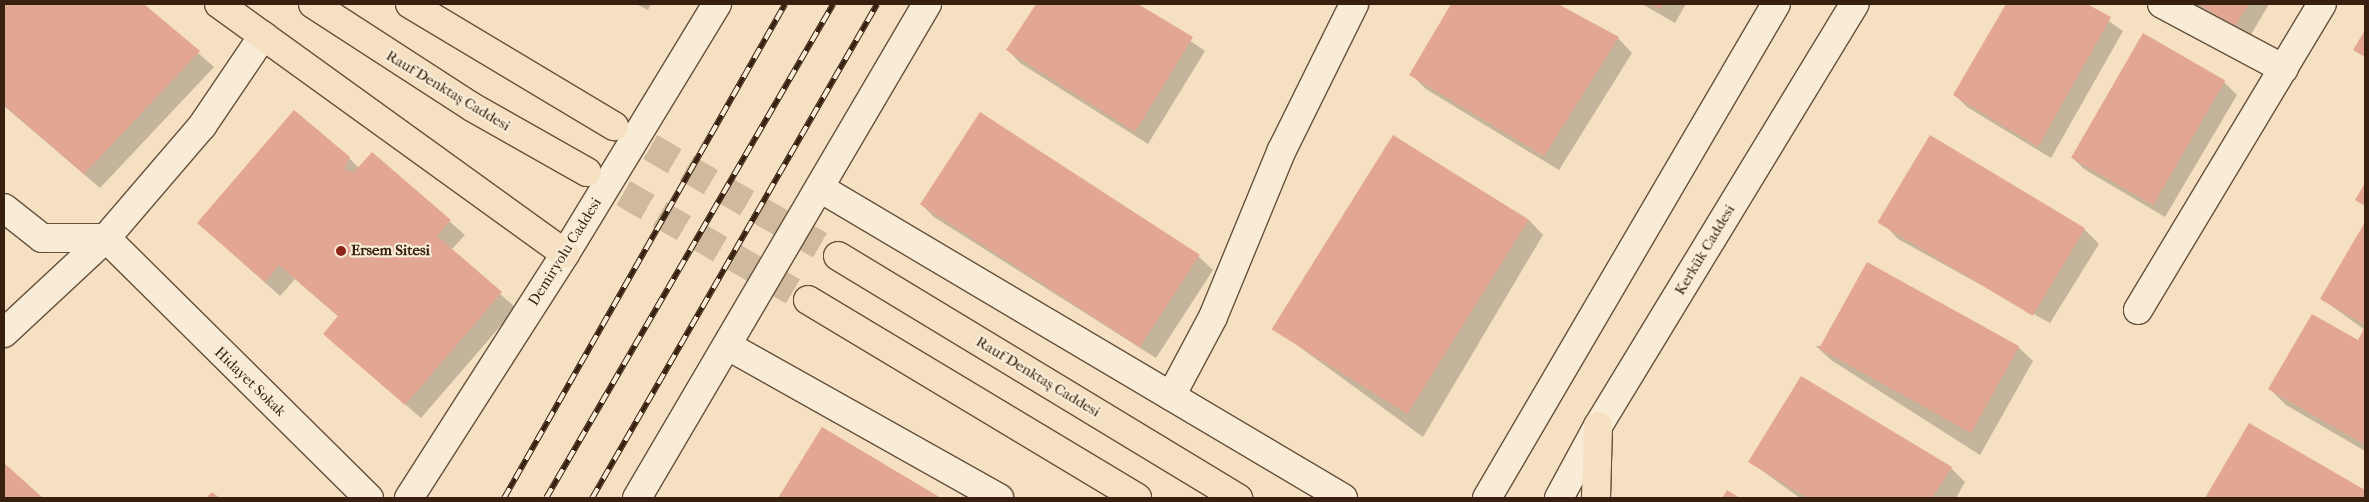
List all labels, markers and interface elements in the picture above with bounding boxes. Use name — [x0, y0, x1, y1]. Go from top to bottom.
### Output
street label: Rauf Denktaş Caddesi — [383, 47, 513, 135]
street label: Demiryolu Caddesi — [525, 195, 605, 309]
street label: Kerkük Caddesi — [1671, 202, 1739, 298]
place label: Ersem Sitesi — [351, 242, 430, 260]
marker: Ersem Sitesi — [335, 245, 347, 257]
street label: Rauf Denktaş Caddesi — [973, 333, 1103, 421]
street label: Hidayet Sokak — [211, 343, 289, 421]

